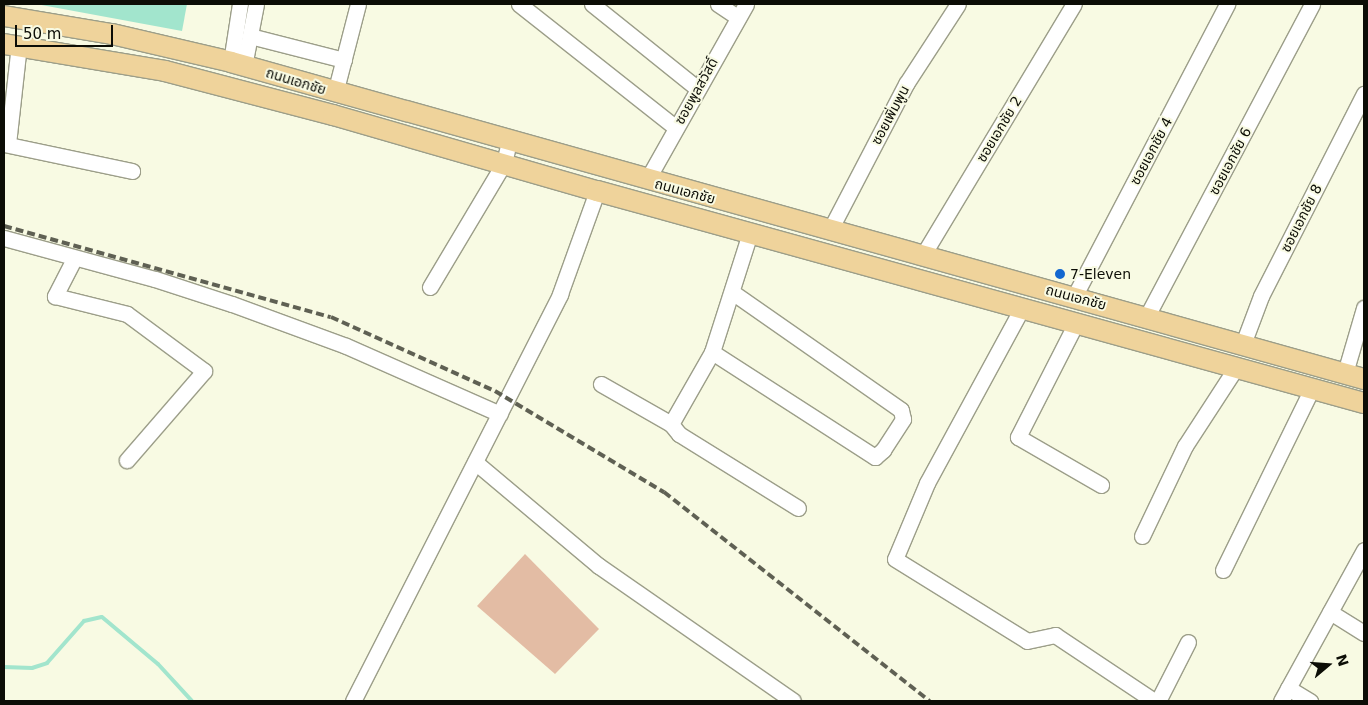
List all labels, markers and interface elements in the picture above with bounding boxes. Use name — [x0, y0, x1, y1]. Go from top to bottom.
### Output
scale bar — [18, 15, 115, 47]
text: 50 m — [23, 25, 61, 43]
street label: ซอยพูลสวัสดิ์ — [671, 55, 721, 127]
street label: ถนนเอกชัย — [264, 64, 328, 98]
street label: ซอยเพิ่มพูน — [867, 83, 913, 147]
street label: ซอยเอกชัย 2 — [973, 93, 1025, 165]
street label: ซอยเอกชัย 4 — [1126, 114, 1176, 188]
street label: ซอยเอกชัย 6 — [1205, 124, 1255, 198]
street label: ถนนเอกชัย — [653, 175, 717, 207]
street label: ซอยเอกชัย 8 — [1277, 181, 1325, 255]
place label: 7-Eleven — [1070, 266, 1131, 282]
marker: 7-Eleven — [1054, 268, 1066, 280]
street label: ถนนเอกชัย — [1044, 281, 1108, 313]
north arrow — [1303, 640, 1353, 690]
text: N — [1333, 652, 1352, 668]

